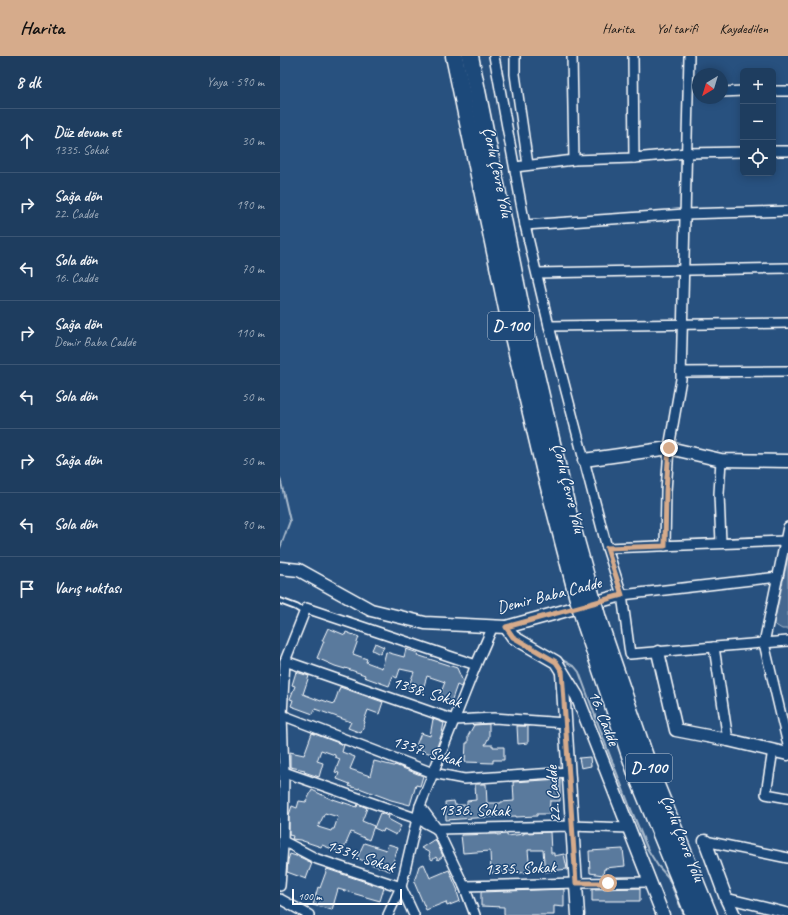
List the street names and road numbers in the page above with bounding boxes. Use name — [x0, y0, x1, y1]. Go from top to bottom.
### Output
street label: Çorlu Çevre Yolu — [477, 125, 518, 221]
road number: D-100 — [488, 312, 534, 340]
street label: Çorlu Çevre Yolu — [547, 441, 591, 537]
street label: Demir Baba Cadde — [495, 572, 605, 618]
street label: 1338. Sokak — [390, 672, 466, 713]
street label: 16. Cadde — [584, 688, 625, 750]
street label: 1337. Sokak — [390, 731, 466, 772]
road number: D-100 — [626, 754, 672, 782]
street label: 22. Cadde — [540, 763, 565, 823]
street label: Çorlu Çevre Yolu — [655, 792, 710, 886]
street label: 1336. Sokak — [438, 799, 512, 821]
street label: 1334. Sokak — [324, 834, 400, 878]
street label: 1335. Sokak — [484, 856, 558, 880]

